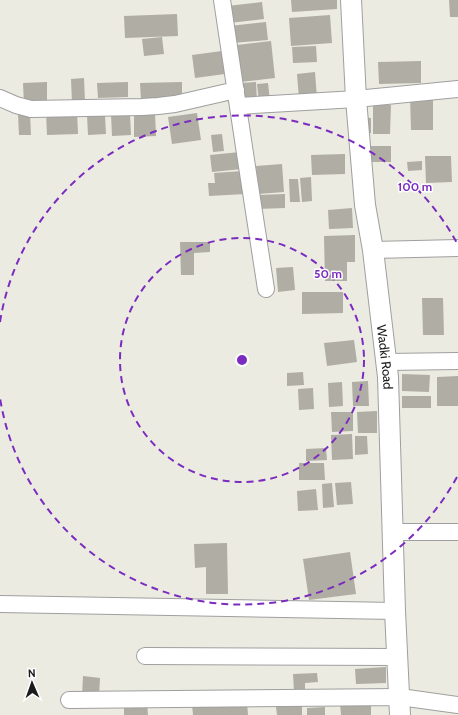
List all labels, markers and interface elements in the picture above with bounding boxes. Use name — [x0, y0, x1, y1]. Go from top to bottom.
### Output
text: 100 m — [398, 179, 432, 194]
text: 50 m — [314, 266, 342, 281]
street label: Wadki Road — [374, 324, 396, 390]
centre of rings — [235, 353, 249, 367]
north arrow — [12, 663, 52, 703]
text: N — [28, 666, 36, 680]

